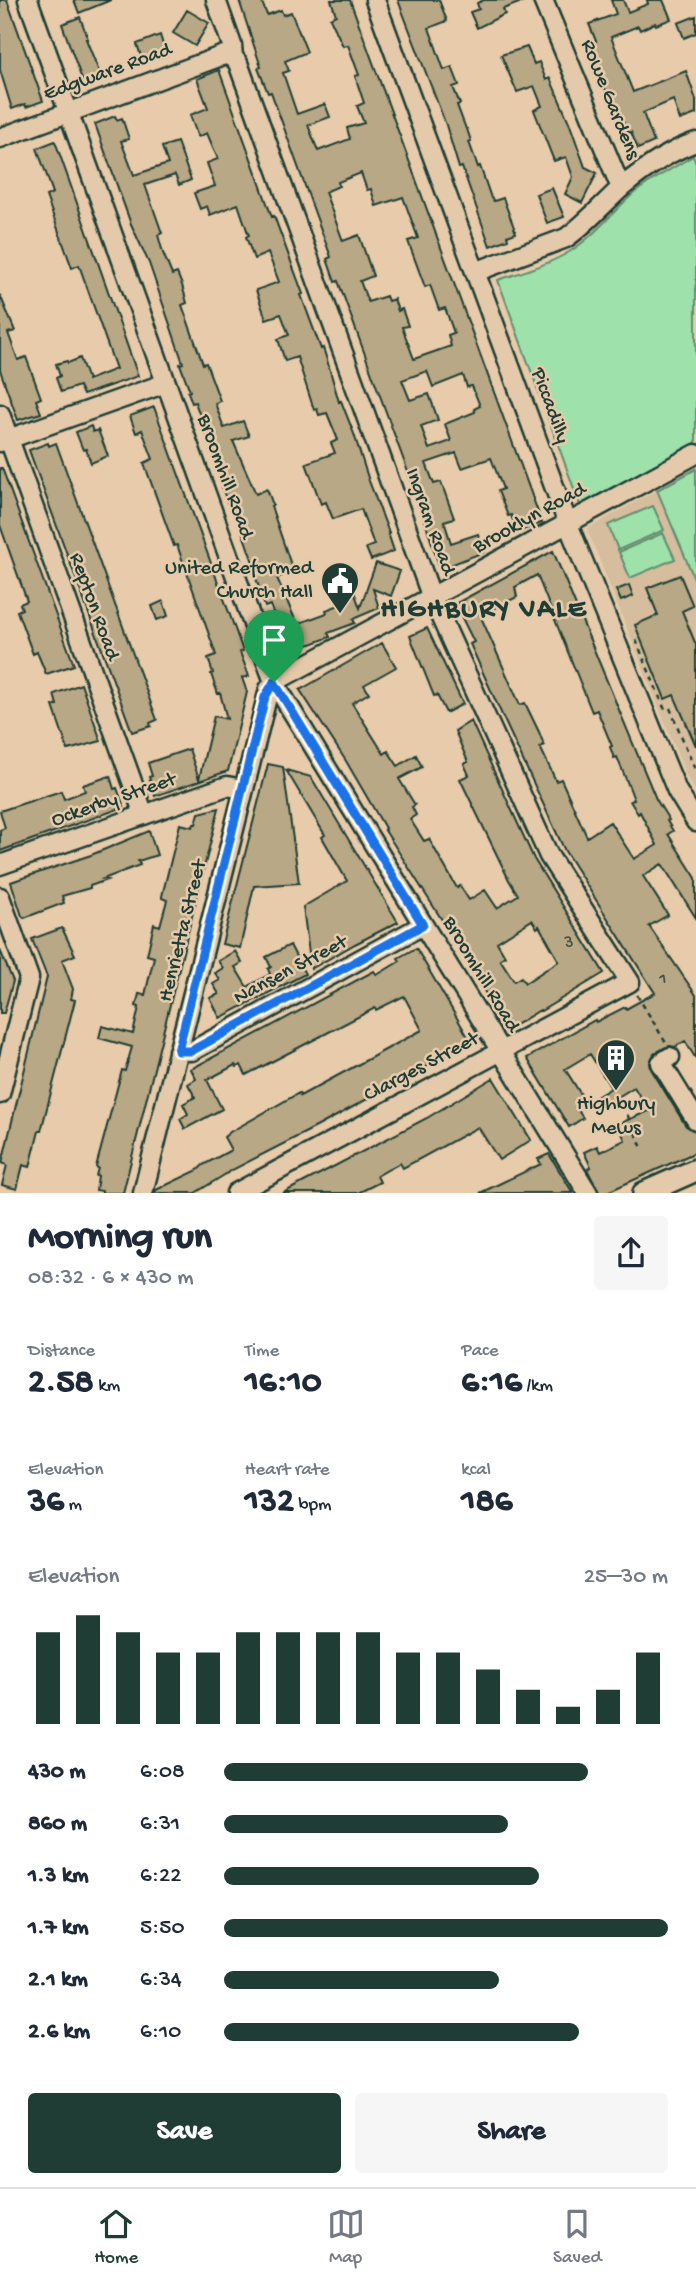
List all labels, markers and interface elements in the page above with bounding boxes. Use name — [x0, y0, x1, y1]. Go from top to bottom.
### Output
street label: Rowe Gardens — [574, 36, 645, 165]
street label: Edgware Road — [41, 38, 177, 108]
street label: Piccadilly — [523, 364, 574, 447]
street label: Broomhill Road — [190, 410, 259, 544]
street label: Ingram Road — [398, 465, 460, 580]
street label: Brooklyn Road — [468, 477, 592, 561]
street label: Repton Road — [62, 550, 125, 666]
place label: United Reformed Church Hall — [165, 557, 315, 606]
public building icon: United Reformed Church Hall — [319, 560, 361, 615]
district label: HIGHBURY VALE — [381, 594, 587, 627]
pin — [244, 610, 304, 682]
icon: arrive — [255, 621, 293, 659]
street label: Ockerby Street — [49, 767, 182, 834]
street label: Henrietta Street — [154, 855, 214, 1005]
street label: Broomhill Road — [435, 912, 525, 1039]
street label: Nansen Street — [230, 930, 354, 1011]
house number: 3 — [563, 933, 574, 954]
house number: 1 — [658, 969, 667, 990]
street label: Clarges Street — [360, 1026, 486, 1109]
building icon: Highbury Mews — [595, 1037, 637, 1092]
place label: Highbury Mews — [577, 1093, 655, 1142]
button: share — [594, 1216, 668, 1290]
text: Morning run — [28, 1217, 212, 1261]
text: 08:32 · 6 × 430 m — [28, 1265, 194, 1292]
text: Distance — [28, 1340, 95, 1363]
text: Time — [245, 1340, 279, 1363]
text: Pace — [461, 1340, 499, 1363]
text: 2.58 — [28, 1363, 94, 1404]
text: 16:10 — [245, 1363, 322, 1404]
text: 6:16 — [461, 1363, 522, 1404]
text: km — [94, 1375, 120, 1398]
text: /km — [522, 1375, 553, 1398]
text: Elevation — [28, 1459, 104, 1482]
text: Heart rate — [245, 1459, 330, 1482]
text: kcal — [461, 1459, 491, 1482]
text: 36 — [28, 1482, 64, 1523]
text: 132 — [245, 1482, 294, 1523]
text: 186 — [461, 1482, 512, 1523]
text: m — [64, 1494, 82, 1517]
text: bpm — [294, 1494, 332, 1517]
text: Elevation — [28, 1564, 119, 1591]
text: 25–30 m — [584, 1564, 668, 1591]
text: 430 m — [28, 1759, 86, 1786]
text: 6:08 — [140, 1759, 185, 1786]
text: 860 m — [28, 1811, 87, 1838]
text: 6:31 — [140, 1811, 180, 1838]
text: 1.3 km — [28, 1863, 88, 1890]
text: 6:22 — [140, 1863, 181, 1890]
text: 1.7 km — [28, 1915, 89, 1942]
text: 5:50 — [140, 1915, 184, 1942]
text: 2.1 km — [28, 1967, 88, 1994]
text: 6:34 — [140, 1967, 182, 1994]
text: 2.6 km — [28, 2019, 90, 2046]
text: 6:10 — [140, 2019, 181, 2046]
button: Save — [28, 2093, 341, 2173]
button: Share — [355, 2093, 668, 2173]
tab: Home — [94, 2205, 138, 2270]
tab: Map — [327, 2205, 365, 2270]
tab: Saved — [553, 2205, 602, 2270]

